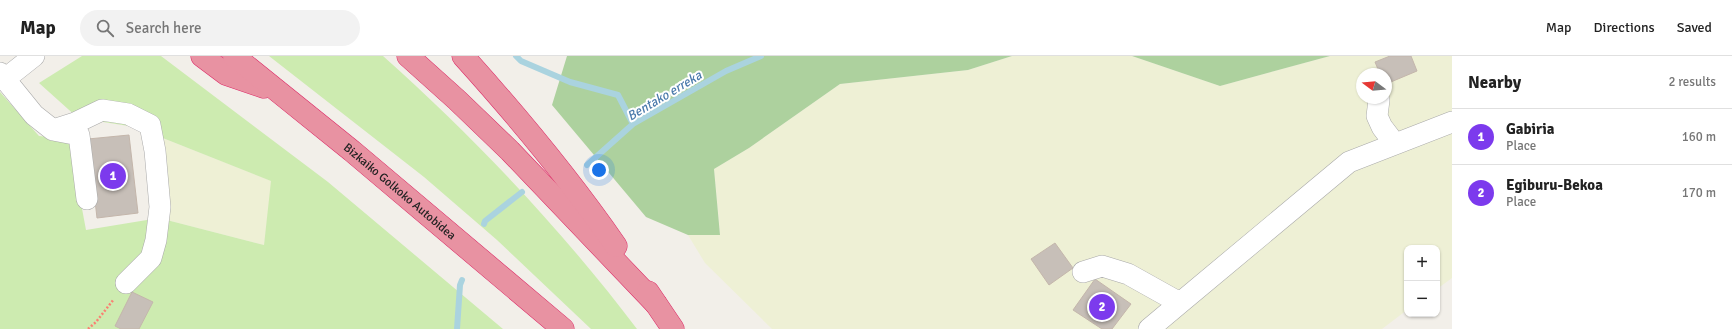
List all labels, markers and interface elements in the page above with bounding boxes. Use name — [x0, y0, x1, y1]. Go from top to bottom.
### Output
search box — [80, 10, 360, 46]
text: Map — [20, 16, 56, 40]
icon: search — [94, 17, 116, 39]
text: Search here — [126, 19, 201, 37]
text: Map — [1546, 19, 1572, 36]
text: Directions — [1594, 19, 1655, 36]
text: Saved — [1677, 19, 1712, 36]
water label: Bentako erreka — [624, 67, 705, 124]
north arrow — [1356, 68, 1392, 104]
text: Nearby — [1468, 72, 1521, 93]
text: 2 results — [1668, 74, 1716, 90]
text: Gabiria — [1506, 120, 1554, 138]
text: 1 — [1477, 129, 1485, 145]
text: 160 m — [1682, 129, 1716, 145]
text: Place — [1506, 138, 1536, 154]
street label: Bizkaiko Golkoko Autobidea — [340, 140, 459, 243]
your location — [589, 160, 609, 180]
pin: 1 — [100, 161, 126, 191]
text: Egiburu-Bekoa — [1506, 176, 1603, 194]
text: 2 — [1477, 185, 1485, 201]
text: 170 m — [1682, 185, 1716, 201]
text: Place — [1506, 194, 1536, 210]
map controls — [1404, 245, 1440, 317]
button: + — [1404, 245, 1440, 281]
button: − — [1404, 281, 1440, 317]
pin: 2 — [1089, 292, 1115, 322]

